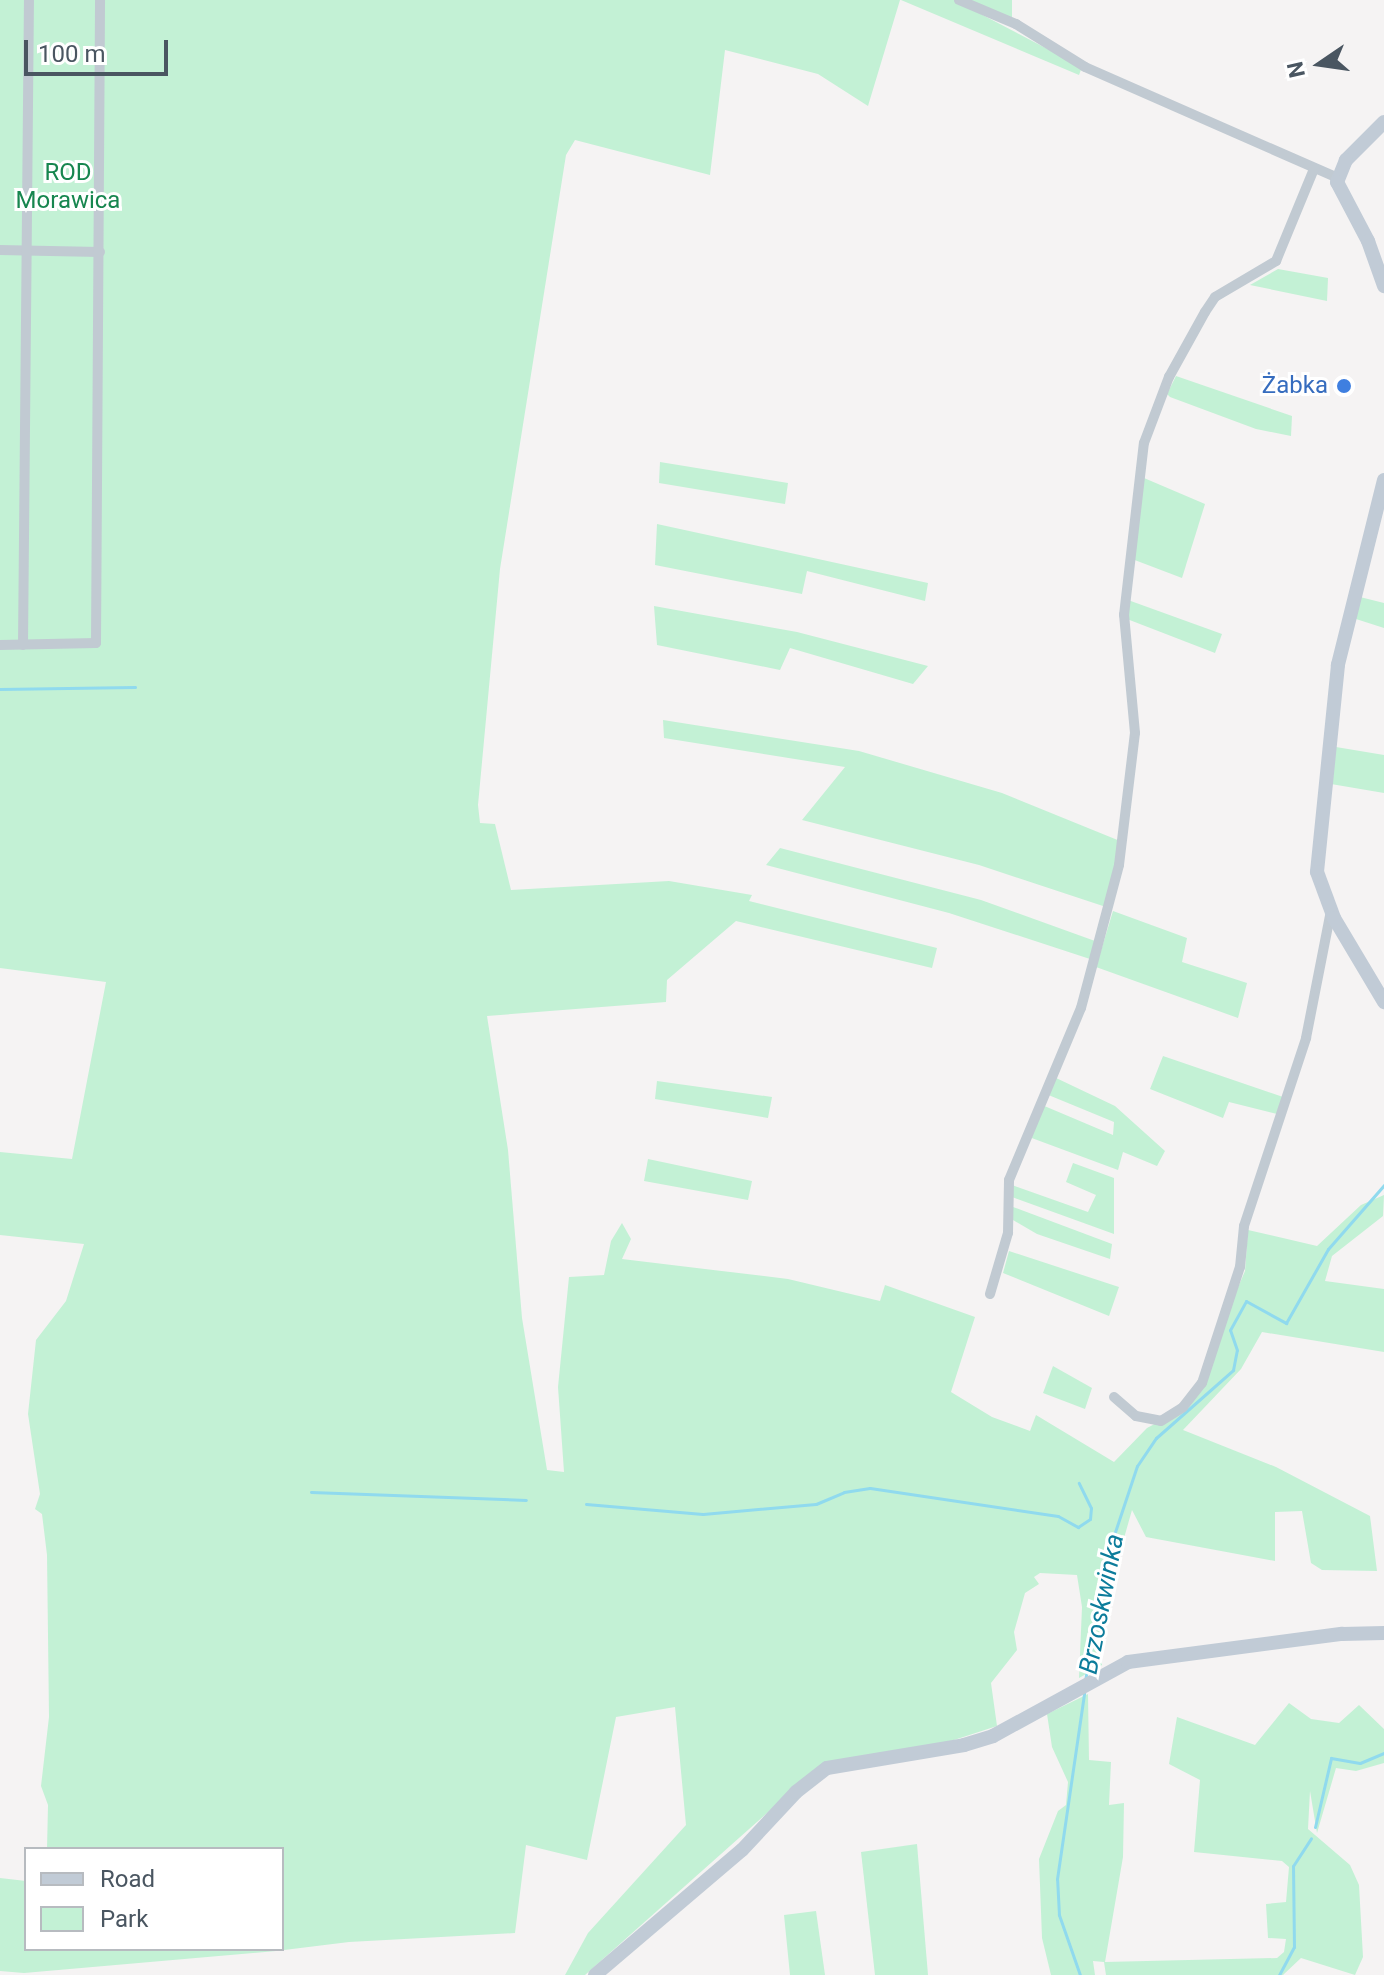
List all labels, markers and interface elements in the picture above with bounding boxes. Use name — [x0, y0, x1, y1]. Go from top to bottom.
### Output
scale bar — [28, 24, 172, 74]
north arrow — [1280, 24, 1360, 104]
text: 100 m — [38, 40, 105, 68]
text: N — [1282, 59, 1310, 80]
park label: ROD Morawica — [16, 159, 120, 215]
place label: Żabka — [1262, 372, 1328, 400]
marker: Żabka — [1335, 377, 1353, 395]
water label: Brzoskwinka — [1073, 1531, 1131, 1677]
legend — [24, 1847, 284, 1951]
text: Road — [100, 1865, 155, 1893]
text: Park — [100, 1905, 148, 1933]

